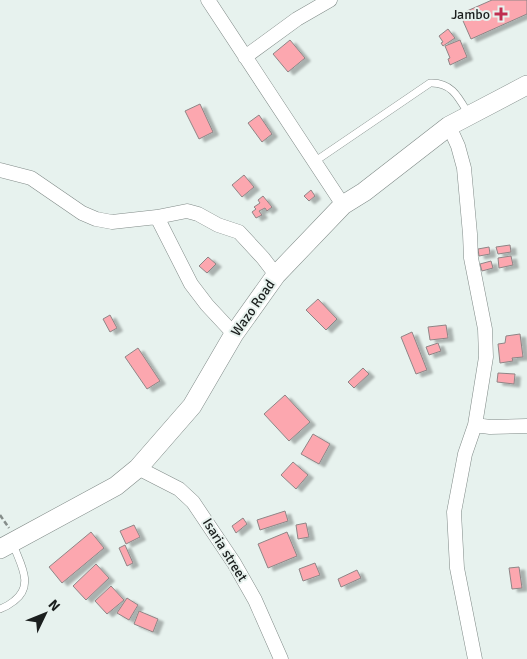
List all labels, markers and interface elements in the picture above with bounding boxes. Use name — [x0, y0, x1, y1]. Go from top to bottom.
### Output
place label: Jambo — [451, 6, 490, 23]
marker: Jambo — [494, 7, 508, 21]
street label: Wazo Road — [227, 277, 279, 339]
street label: Isaria street — [199, 515, 251, 585]
north arrow — [20, 589, 70, 639]
text: N — [45, 596, 64, 615]

